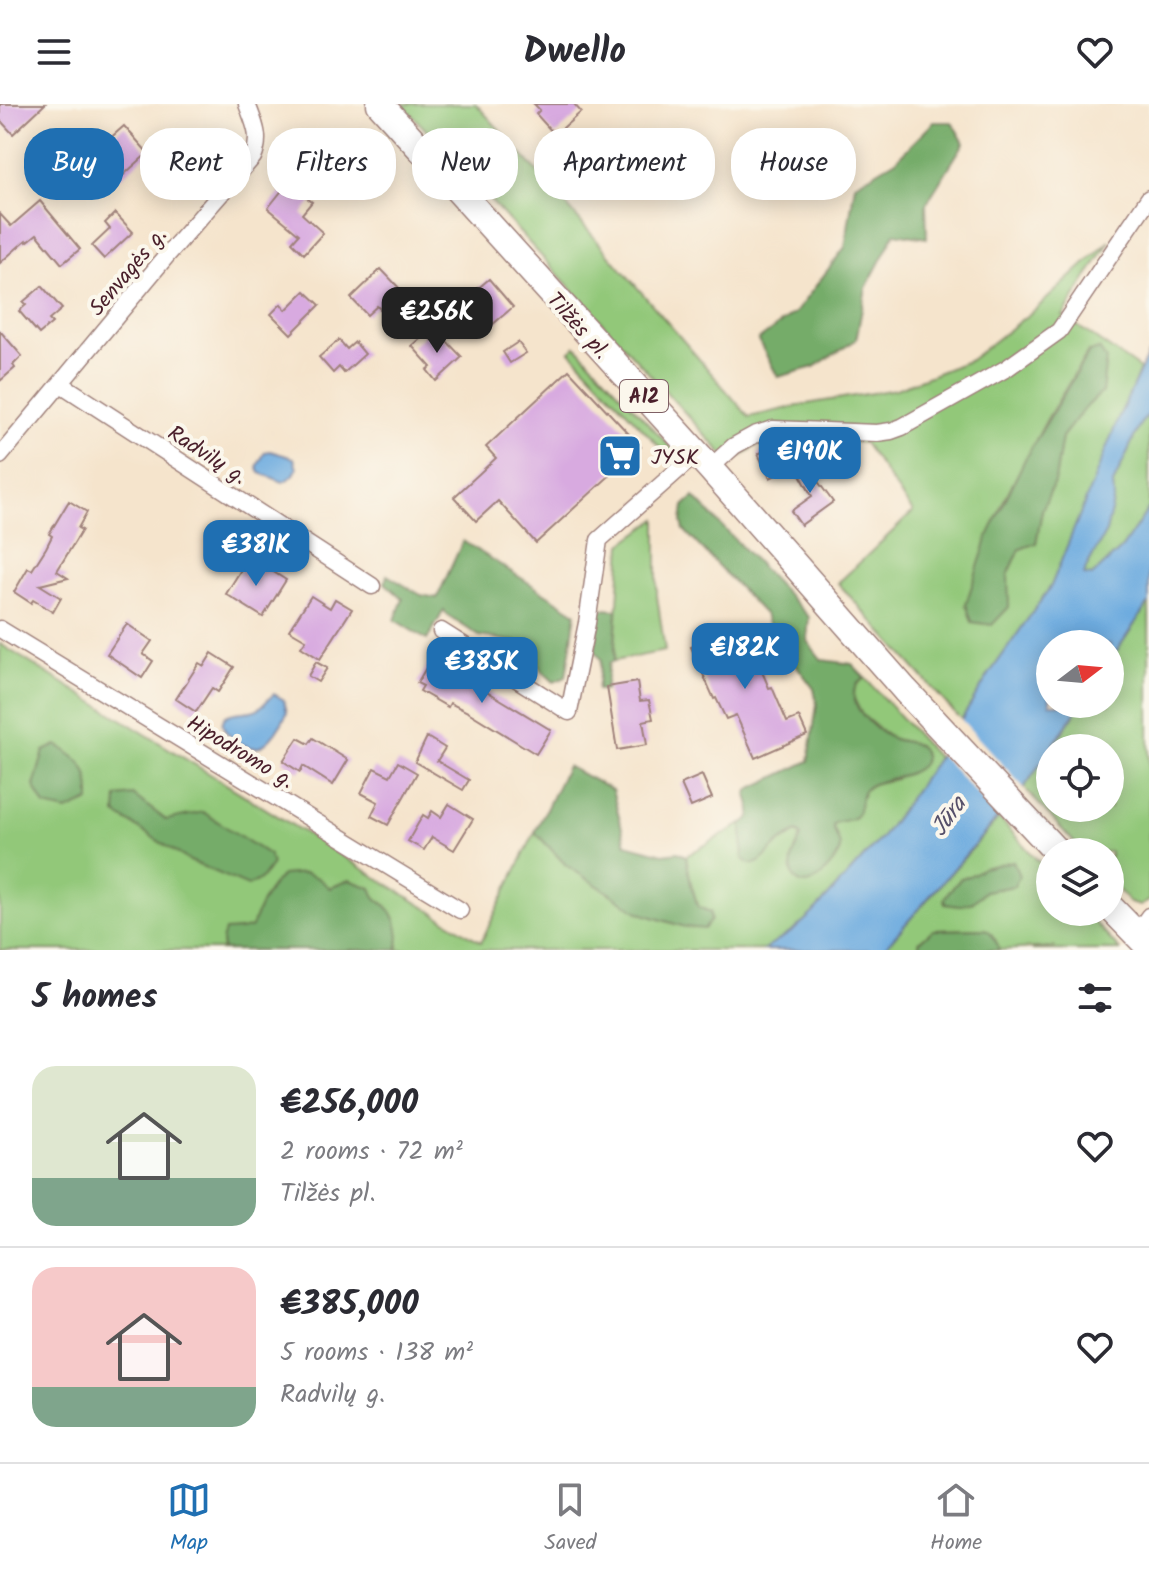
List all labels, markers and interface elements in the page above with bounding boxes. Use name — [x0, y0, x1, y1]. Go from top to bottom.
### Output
text: Dwello — [523, 24, 626, 81]
icon: menu — [32, 30, 76, 74]
icon: heart — [1073, 30, 1117, 74]
chip: Buy — [24, 128, 124, 200]
chip: Rent — [140, 128, 251, 200]
chip: Filters — [267, 128, 396, 200]
chip: New — [412, 128, 518, 200]
chip: Apartment — [534, 128, 715, 200]
chip: House — [731, 128, 856, 200]
street label: Senvagės g. — [81, 220, 177, 325]
street label: Tilžės pl. — [537, 285, 617, 368]
pin: €256K — [381, 287, 493, 355]
text: €256K — [400, 292, 474, 334]
road number: A12 — [620, 380, 668, 412]
street label: Radvilų g. — [160, 417, 254, 495]
pin: €190K — [754, 427, 866, 495]
supermarket icon: JYSK — [596, 432, 644, 480]
text: €190K — [777, 432, 843, 474]
place label: JYSK — [651, 441, 699, 476]
pin: €381K — [200, 520, 312, 588]
text: €381K — [221, 525, 291, 567]
pin: €182K — [689, 623, 801, 691]
text: €182K — [710, 628, 780, 670]
north arrow — [1036, 630, 1124, 718]
map controls — [1036, 630, 1124, 926]
pin: €385K — [426, 637, 538, 705]
text: €385K — [445, 642, 519, 684]
street label: Hipodromo g. — [179, 707, 300, 799]
button: locate — [1036, 734, 1124, 822]
water label: Jūra — [921, 787, 978, 845]
button: layers — [1036, 838, 1124, 926]
text: 5 homes — [32, 971, 157, 1025]
icon: filters — [1073, 976, 1117, 1020]
text: €256,000 — [280, 1077, 418, 1131]
icon: home — [96, 1098, 192, 1194]
icon: heart — [1073, 1124, 1117, 1168]
text: 2 rooms · 72 m² — [280, 1131, 463, 1173]
text: Tilžės pl. — [280, 1173, 376, 1215]
text: €385,000 — [280, 1278, 419, 1332]
icon: home — [96, 1299, 192, 1395]
icon: heart — [1073, 1325, 1117, 1369]
text: 5 rooms · 138 m² — [280, 1332, 473, 1374]
text: Radvilų g. — [280, 1374, 385, 1416]
tab: Map — [167, 1478, 211, 1561]
tab: Saved — [544, 1478, 597, 1561]
tab: Home — [930, 1478, 982, 1561]

